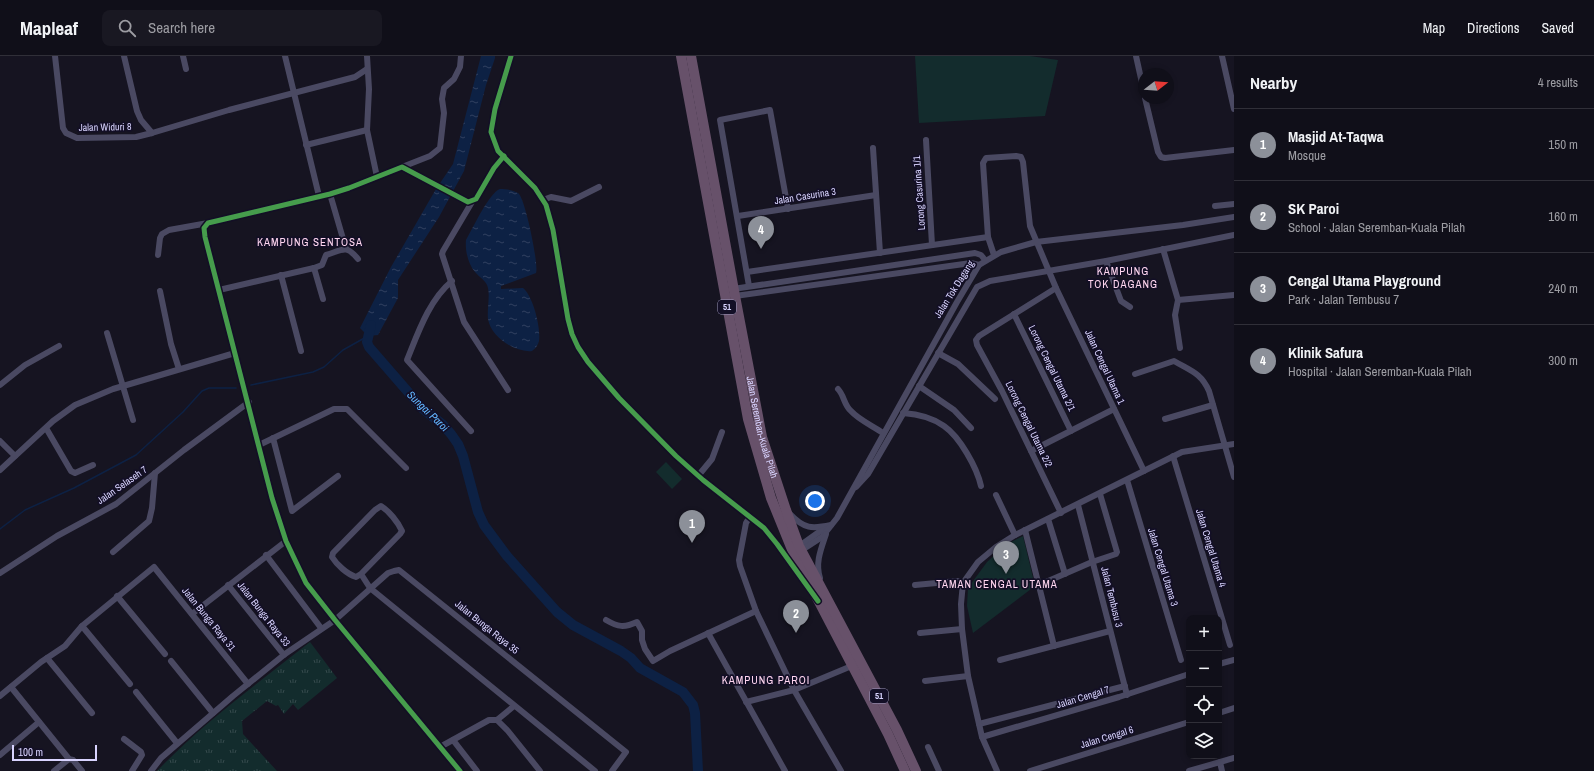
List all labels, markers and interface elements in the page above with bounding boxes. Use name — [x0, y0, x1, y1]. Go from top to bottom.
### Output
search box — [102, 10, 382, 46]
text: Mapleaf — [20, 15, 78, 41]
icon: search — [116, 17, 138, 39]
text: Search here — [148, 17, 215, 38]
text: Map — [1423, 19, 1445, 37]
text: Directions — [1467, 19, 1519, 37]
text: Saved — [1541, 19, 1574, 37]
north arrow — [1138, 68, 1174, 104]
text: Nearby — [1250, 71, 1297, 94]
text: 4 results — [1538, 74, 1578, 91]
street label: Jalan Widuri 8 — [78, 120, 132, 134]
text: Masjid At-Taqwa — [1288, 126, 1384, 147]
text: 1 — [1260, 136, 1266, 153]
text: 150 m — [1548, 136, 1578, 153]
text: Mosque — [1288, 147, 1326, 164]
street label: Lorong Casurina 1/1 — [910, 155, 928, 231]
street label: Jalan Casurina 3 — [773, 185, 837, 207]
text: SK Paroi — [1288, 198, 1339, 219]
text: 2 — [1260, 208, 1266, 225]
text: 160 m — [1548, 208, 1578, 225]
pin: 4 — [748, 216, 774, 249]
text: School · Jalan Seremban-Kuala Pilah — [1288, 219, 1465, 236]
district label: KAMPUNG SENTOSA — [257, 235, 363, 249]
street label: Jalan Tok Dagang — [931, 257, 977, 320]
district label: KAMPUNG TOK DAGANG — [1088, 264, 1158, 291]
text: Cengal Utama Playground — [1288, 270, 1441, 291]
text: 3 — [1260, 280, 1266, 297]
text: 240 m — [1548, 280, 1578, 297]
text: Park · Jalan Tembusu 7 — [1288, 291, 1399, 308]
road number: 51 — [718, 300, 736, 314]
street label: Lorong Cengal Utama 2/1 — [1026, 323, 1079, 413]
street label: Jalan Cengal Utama 1 — [1082, 327, 1128, 407]
text: Klinik Safura — [1288, 342, 1363, 363]
text: 4 — [1260, 352, 1266, 369]
text: 300 m — [1548, 352, 1578, 369]
text: Hospital · Jalan Seremban-Kuala Pilah — [1288, 363, 1472, 380]
street label: Jalan Seremban-Kuala Pilah — [744, 375, 782, 480]
street label: Lorong Cengal Utama 2/2 — [1003, 379, 1056, 469]
water label: Sungai Paroi — [404, 388, 452, 435]
street label: Jalan Selaseh 7 — [94, 463, 150, 507]
your location — [805, 491, 825, 511]
street label: Jalan Cengal Utama 4 — [1193, 507, 1229, 589]
pin: 1 — [679, 510, 705, 543]
street label: Jalan Cengal Utama 3 — [1145, 526, 1181, 608]
pin: 3 — [993, 541, 1019, 574]
street label: Jalan Tembusu 3 — [1098, 565, 1126, 629]
district label: TAMAN CENGAL UTAMA — [936, 577, 1058, 591]
street label: Jalan Bunga Raya 33 — [235, 579, 294, 649]
street label: Jalan Bunga Raya 31 — [179, 584, 239, 654]
street label: Jalan Bunga Raya 35 — [452, 597, 522, 657]
pin: 2 — [783, 600, 809, 633]
map controls — [1186, 615, 1222, 759]
button: + — [1186, 615, 1222, 651]
button: − — [1186, 651, 1222, 687]
district label: KAMPUNG PAROI — [722, 673, 810, 687]
street label: Jalan Cengal 7 — [1055, 683, 1111, 711]
button: locate — [1186, 687, 1222, 723]
road number: 51 — [870, 689, 888, 703]
street label: Jalan Cengal 6 — [1079, 723, 1135, 751]
button: layers — [1186, 723, 1222, 759]
scale bar — [12, 743, 97, 762]
text: 100 m — [18, 745, 43, 759]

